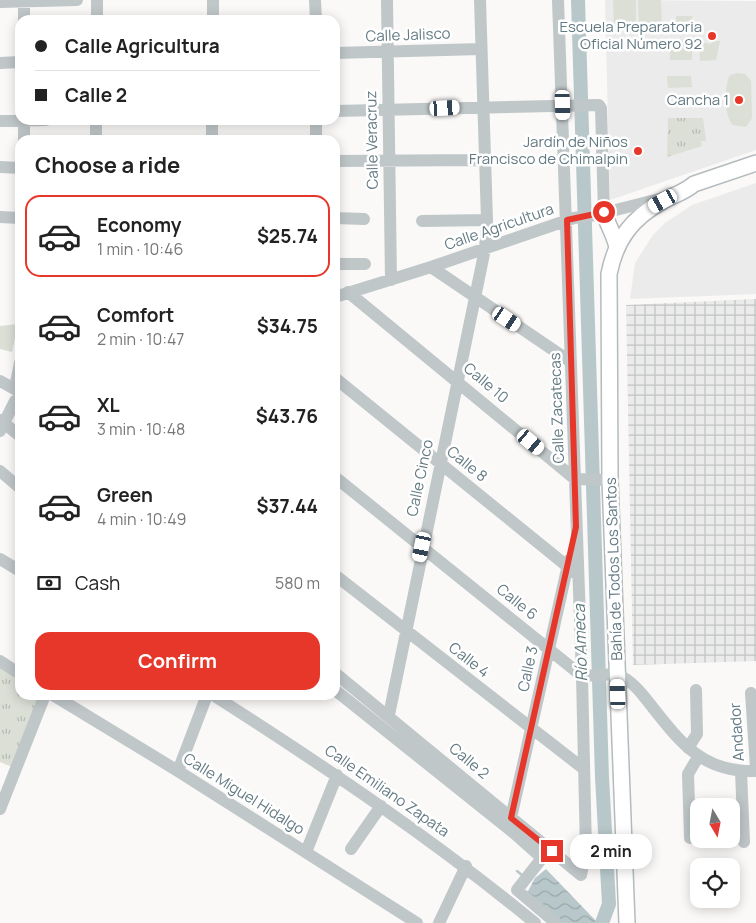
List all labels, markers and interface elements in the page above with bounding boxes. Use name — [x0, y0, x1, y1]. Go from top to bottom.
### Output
place label: Escuela Preparatoria Oficial Número 92 — [559, 16, 702, 54]
street label: Calle Jalisco — [365, 23, 451, 46]
marker: Escuela Preparatoria Oficial Número 92 — [706, 30, 718, 42]
text: Calle Agricultura — [65, 33, 220, 59]
text: Calle 2 — [65, 82, 127, 108]
place label: Cancha 1 — [667, 89, 729, 110]
street label: Calle Veracruz — [360, 90, 383, 190]
car — [554, 90, 571, 120]
marker: Cancha 1 — [733, 94, 745, 106]
car — [429, 100, 460, 116]
place label: Jardín de Niños Francisco de Chimalpin — [469, 131, 628, 169]
marker: Jardín de Niños Francisco de Chimalpin — [632, 145, 644, 157]
text: Choose a ride — [35, 150, 180, 180]
car — [646, 187, 679, 215]
street label: Calle Agricultura — [441, 198, 556, 255]
route start — [593, 201, 615, 223]
text: Economy — [97, 212, 181, 238]
icon: car — [37, 214, 82, 259]
text: $25.74 — [257, 223, 318, 249]
text: 1 min · 10:46 — [97, 238, 183, 260]
text: Comfort — [97, 302, 174, 328]
icon: car — [37, 304, 82, 349]
car — [490, 304, 523, 334]
text: $34.75 — [257, 313, 318, 339]
text: 2 min · 10:47 — [97, 328, 184, 350]
street label: Calle Zacatecas — [544, 352, 569, 464]
street label: Calle 10 — [459, 358, 513, 408]
text: XL — [97, 392, 120, 418]
icon: car — [37, 394, 82, 439]
text: $43.76 — [256, 403, 318, 429]
text: 3 min · 10:48 — [97, 418, 185, 440]
car — [514, 427, 547, 457]
street label: Calle Cinco — [401, 438, 438, 518]
street label: Calle 8 — [443, 441, 492, 486]
street label: Bahía de Todos Los Santos — [600, 477, 627, 661]
text: Green — [97, 482, 153, 508]
icon: car — [37, 484, 82, 529]
text: $37.44 — [257, 493, 318, 519]
text: 4 min · 10:49 — [97, 508, 186, 530]
car — [411, 531, 432, 563]
icon: cash — [35, 569, 63, 597]
text: Cash — [75, 570, 120, 596]
text: 580 m — [275, 572, 320, 594]
street label: Calle 6 — [492, 579, 542, 625]
water label: Río Ameca — [568, 603, 592, 682]
button: Confirm — [35, 632, 320, 690]
street label: Calle 4 — [444, 637, 494, 682]
street label: Calle 3 — [512, 644, 543, 694]
car — [609, 679, 626, 709]
street label: Andador — [724, 701, 749, 762]
street label: Calle 2 — [445, 738, 494, 784]
street label: Calle Emiliano Zapata — [321, 740, 454, 842]
street label: Calle Miguel Hidalgo — [180, 748, 309, 839]
north arrow — [690, 798, 740, 848]
map controls — [690, 798, 740, 908]
callout: 2 min — [570, 834, 652, 868]
route end — [541, 840, 563, 862]
text: 2 min — [590, 840, 632, 862]
button: locate — [690, 858, 740, 908]

